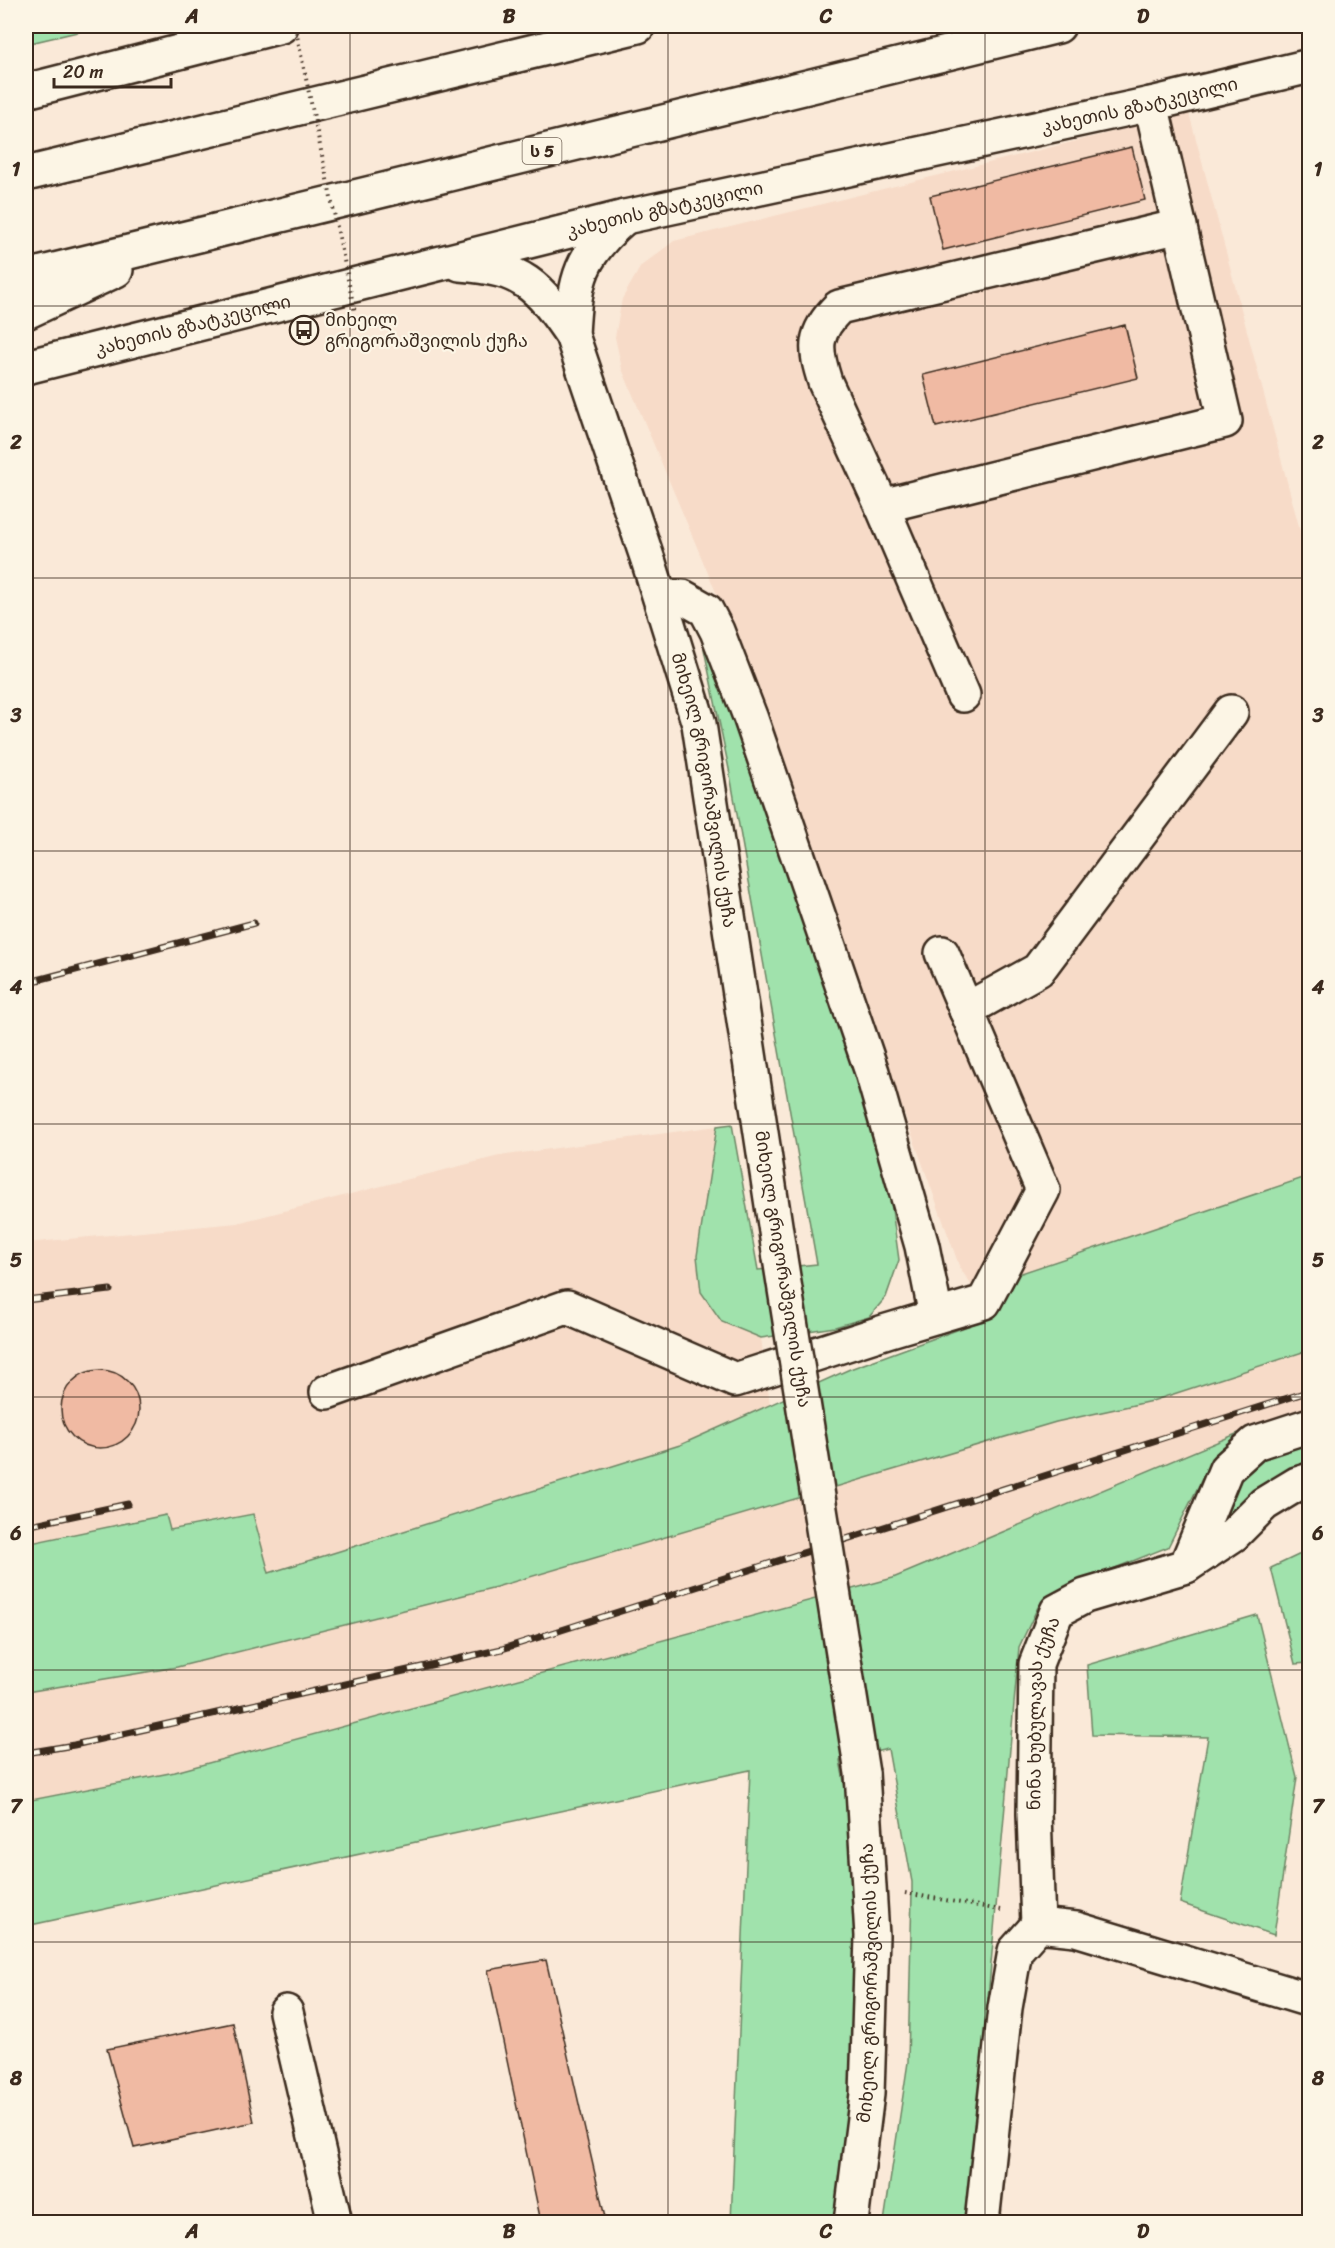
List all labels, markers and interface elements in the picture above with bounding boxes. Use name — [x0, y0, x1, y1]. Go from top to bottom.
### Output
text: A — [184, 0, 199, 34]
text: B — [503, 0, 516, 34]
text: C — [819, 0, 833, 34]
text: D — [1137, 0, 1150, 34]
scale bar — [54, 51, 171, 89]
text: 20 m — [63, 56, 103, 88]
street label: კახეთის გზატკეცილი — [1038, 68, 1241, 143]
road number: ს 5 — [522, 138, 562, 164]
text: 1 — [12, 152, 21, 187]
text: 1 — [1314, 152, 1323, 187]
street label: კახეთის გზატკეცილი — [563, 172, 766, 247]
street label: კახეთის გზატკეცილი — [92, 285, 294, 365]
place label: მიხეილ გრიგორაშვილის ქუჩა — [325, 304, 528, 357]
bus stop icon: მიხეილ გრიგორაშვილის ქუჩა — [288, 314, 320, 346]
text: 2 — [9, 425, 22, 460]
text: 2 — [1311, 425, 1324, 460]
street label: მიხეილ გრიგორაშვილის ქუჩა — [662, 648, 746, 930]
text: 3 — [10, 698, 22, 733]
text: 3 — [1312, 698, 1324, 733]
text: 4 — [9, 970, 23, 1005]
text: 4 — [1311, 970, 1325, 1005]
street label: მიხეილ გრიგორაშვილის ქუჩა — [745, 1128, 821, 1410]
text: 5 — [10, 1243, 22, 1278]
text: 5 — [1312, 1243, 1324, 1278]
text: 6 — [9, 1516, 22, 1551]
text: 6 — [1311, 1516, 1324, 1551]
street label: ნინა ხუბულავას ქუჩა — [1018, 1611, 1069, 1811]
text: 7 — [10, 1789, 23, 1824]
text: 7 — [1312, 1789, 1325, 1824]
street label: მიხეილ გრიგორაშვილის ქუჩა — [848, 1842, 888, 2125]
text: 8 — [9, 2061, 23, 2096]
text: 8 — [1311, 2061, 1325, 2096]
text: A — [184, 2214, 199, 2248]
text: B — [503, 2214, 516, 2248]
text: C — [819, 2214, 833, 2248]
text: D — [1137, 2214, 1150, 2248]

